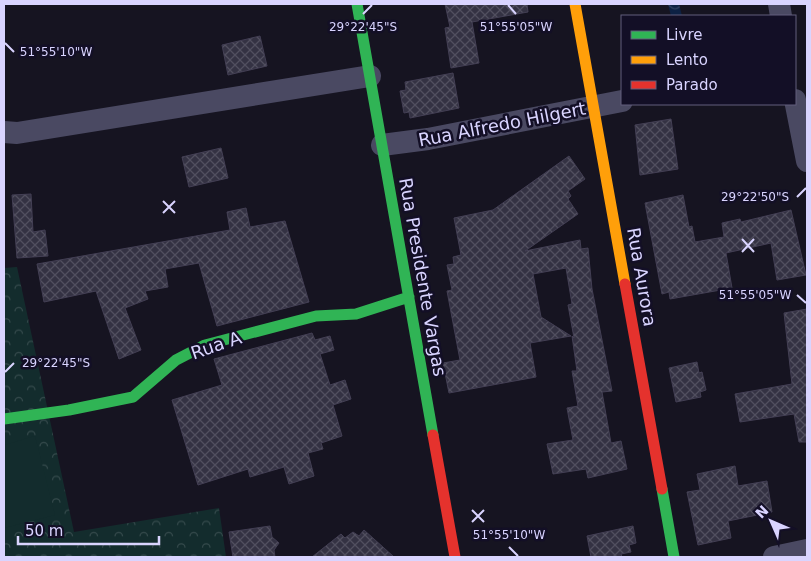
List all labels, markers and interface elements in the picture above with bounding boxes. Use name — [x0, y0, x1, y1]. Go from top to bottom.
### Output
legend — [621, 15, 796, 105]
text: 29°22'45"S — [329, 20, 397, 34]
text: 51°55'05"W — [480, 20, 552, 34]
text: Livre — [666, 26, 702, 44]
text: 51°55'10"W — [20, 45, 92, 59]
text: Lento — [666, 51, 708, 69]
text: Parado — [666, 76, 718, 94]
street label: Rua Alfredo Hilgert — [416, 97, 588, 151]
street label: Rua Presidente Vargas — [395, 176, 451, 378]
text: 29°22'50"S — [721, 190, 789, 204]
street label: Rua Aurora — [623, 226, 661, 328]
text: 51°55'05"W — [719, 288, 791, 302]
street label: Rua A — [188, 326, 245, 363]
text: 29°22'45"S — [22, 356, 90, 370]
north arrow — [746, 496, 796, 546]
text: N — [752, 502, 772, 522]
scale bar — [18, 514, 159, 546]
text: 50 m — [25, 522, 63, 540]
text: 51°55'10"W — [473, 528, 545, 542]

